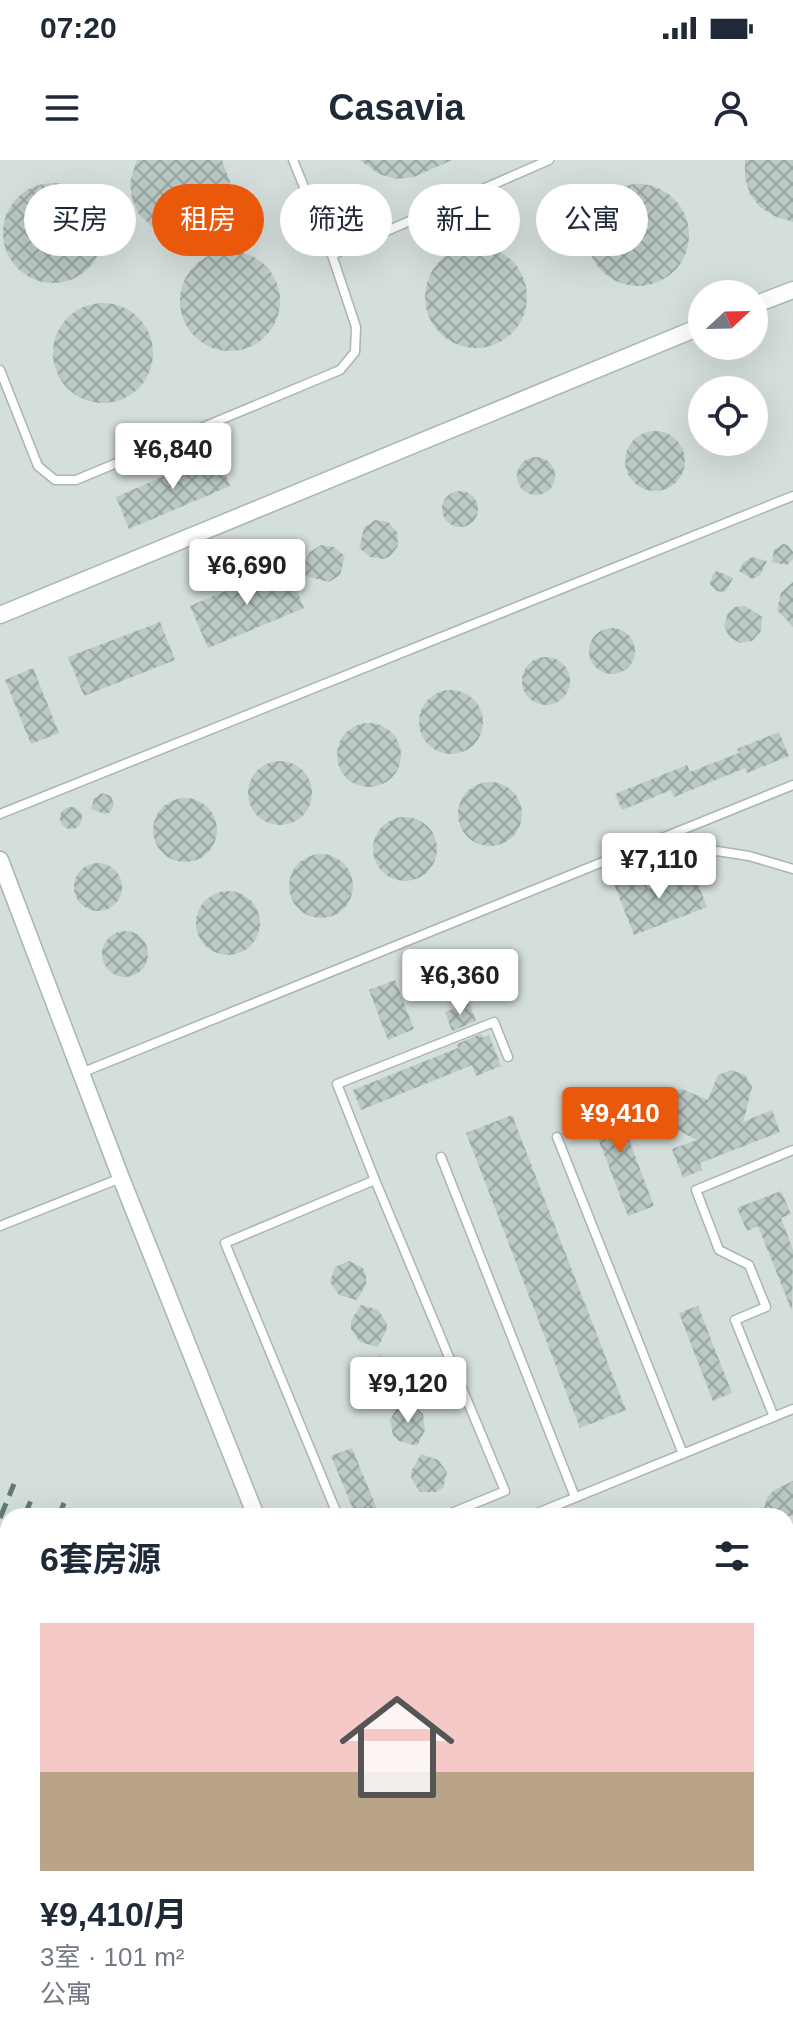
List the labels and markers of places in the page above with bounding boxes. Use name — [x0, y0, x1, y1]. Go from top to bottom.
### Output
pin: ¥6,840 — [108, 423, 238, 491]
pin: ¥6,690 — [182, 539, 312, 607]
pin: ¥7,110 — [594, 833, 724, 901]
pin: ¥6,360 — [395, 949, 525, 1017]
pin: ¥9,410 — [555, 1087, 685, 1155]
pin: ¥9,120 — [343, 1357, 473, 1425]

